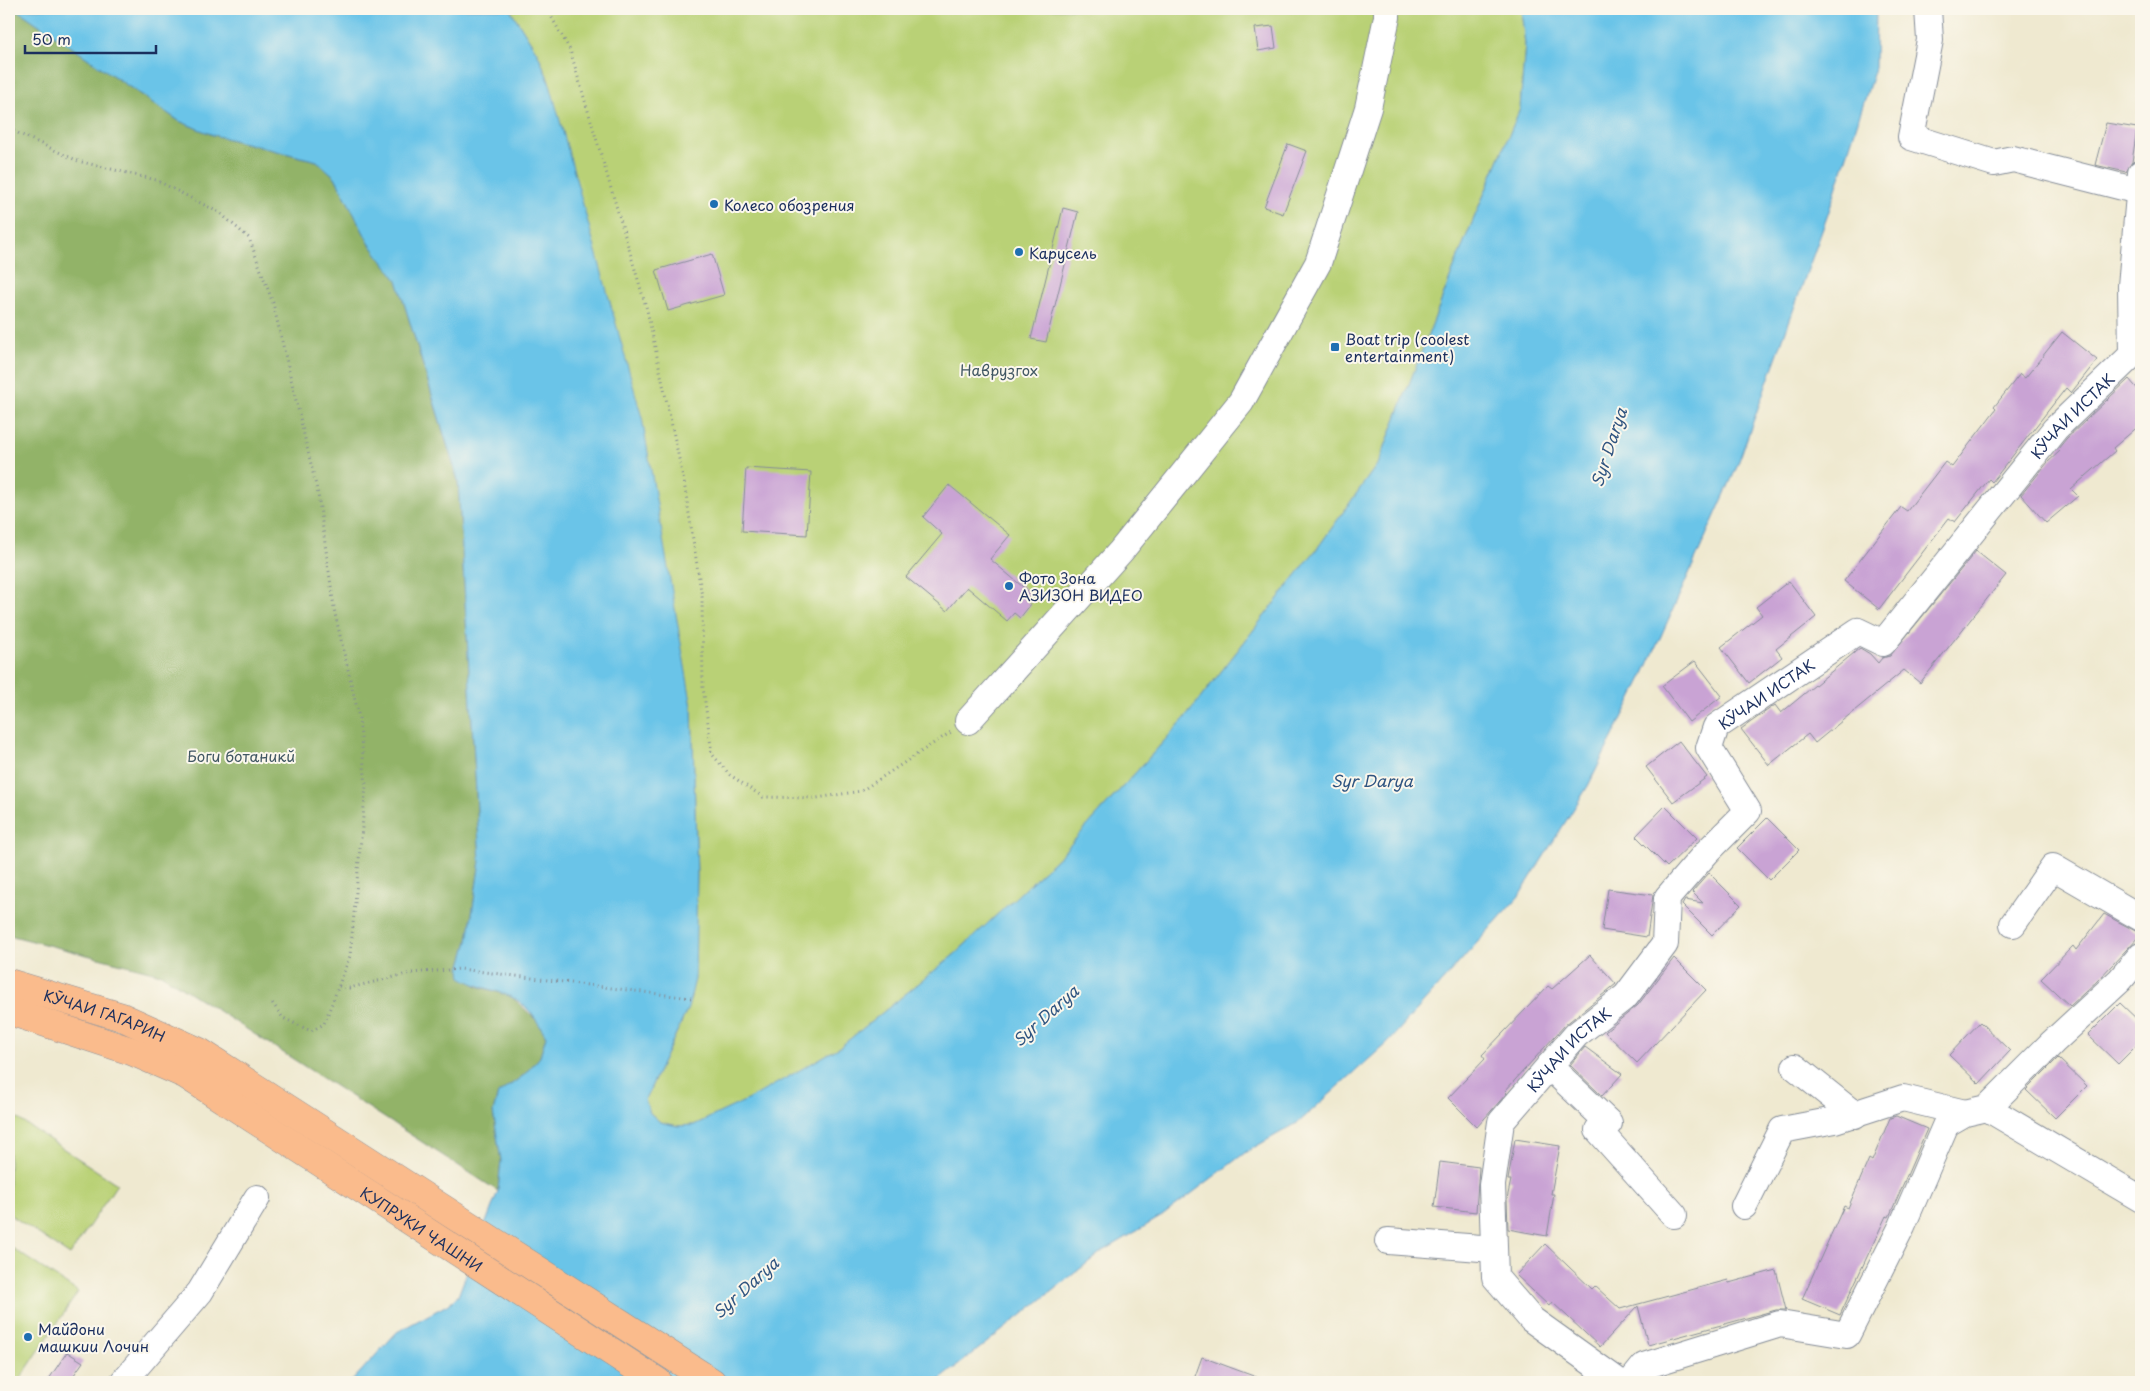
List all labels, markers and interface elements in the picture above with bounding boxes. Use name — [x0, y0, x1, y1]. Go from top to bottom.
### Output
scale bar — [25, 22, 156, 54]
text: 50 m — [32, 27, 71, 50]
place label: Колесо обозрения — [724, 193, 855, 216]
marker: Колесо обозрения — [708, 198, 720, 210]
place label: Карусель — [1029, 241, 1097, 264]
marker: Карусель — [1013, 246, 1025, 258]
place label: Boat trip (coolest entertainment) — [1345, 327, 1469, 367]
marker: Boat trip (coolest entertainment) — [1329, 341, 1341, 353]
park label: Наврузгох — [960, 358, 1038, 381]
street label: КӮЧАИ ИСТАК — [2024, 367, 2119, 463]
water label: Syr Darya — [1584, 404, 1632, 489]
place label: Фото Зона АЗИЗОН ВИДЕО — [1019, 566, 1143, 606]
marker: Фото Зона АЗИЗОН ВИДЕО — [1003, 580, 1015, 592]
street label: КӮЧАИ ИСТАК — [1713, 652, 1819, 734]
park label: Боги ботаникй — [187, 744, 295, 767]
water label: Syr Darya — [1331, 768, 1414, 792]
water label: Syr Darya — [1007, 978, 1084, 1051]
street label: КӮЧАИ ГАГАРИН — [41, 983, 170, 1047]
street label: КӮЧАИ ИСТАК — [1521, 1001, 1615, 1096]
street label: КУПРУКИ ЧАШНИ — [356, 1180, 488, 1277]
water label: Syr Darya — [707, 1250, 784, 1323]
place label: Майдони машкии Лочин — [38, 1317, 149, 1357]
marker: Майдони машкии Лочин — [22, 1331, 34, 1343]

